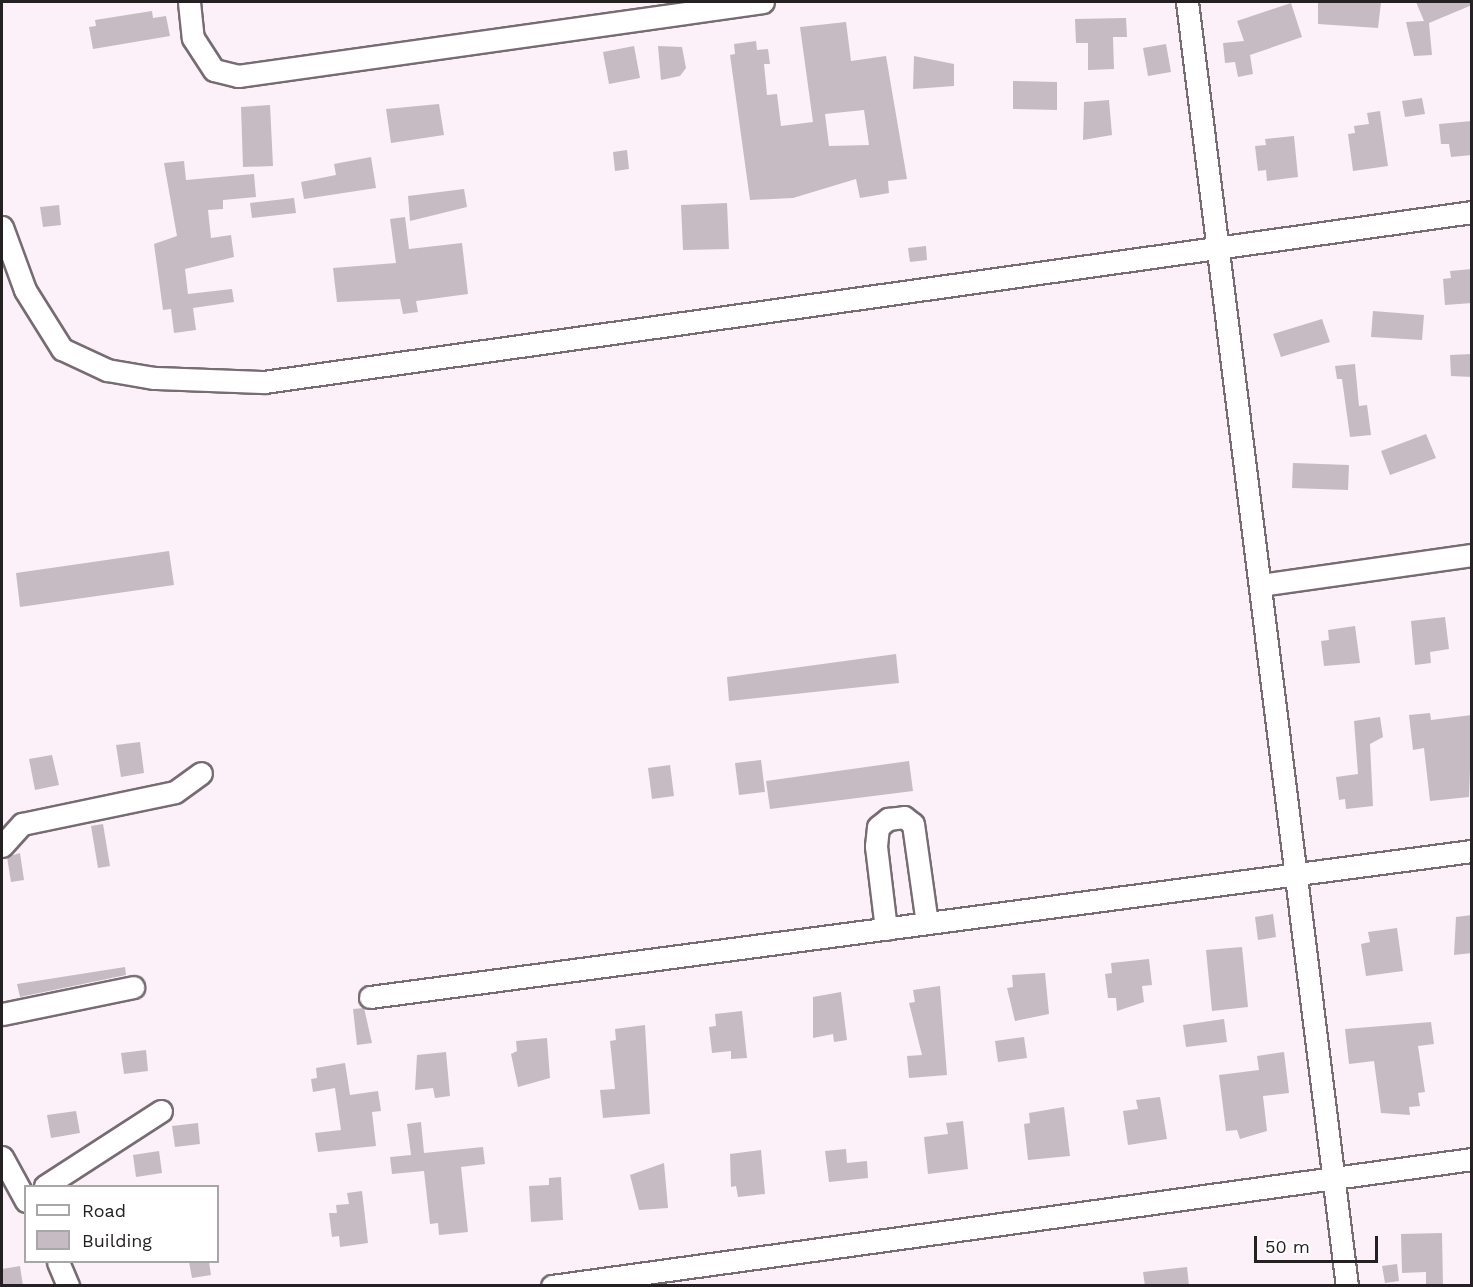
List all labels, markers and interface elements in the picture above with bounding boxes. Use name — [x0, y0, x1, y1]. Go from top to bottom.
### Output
legend — [24, 1185, 219, 1263]
text: Road — [82, 1200, 126, 1221]
scale bar — [1257, 1224, 1382, 1262]
text: Building — [82, 1230, 152, 1251]
text: 50 m — [1265, 1236, 1310, 1257]

